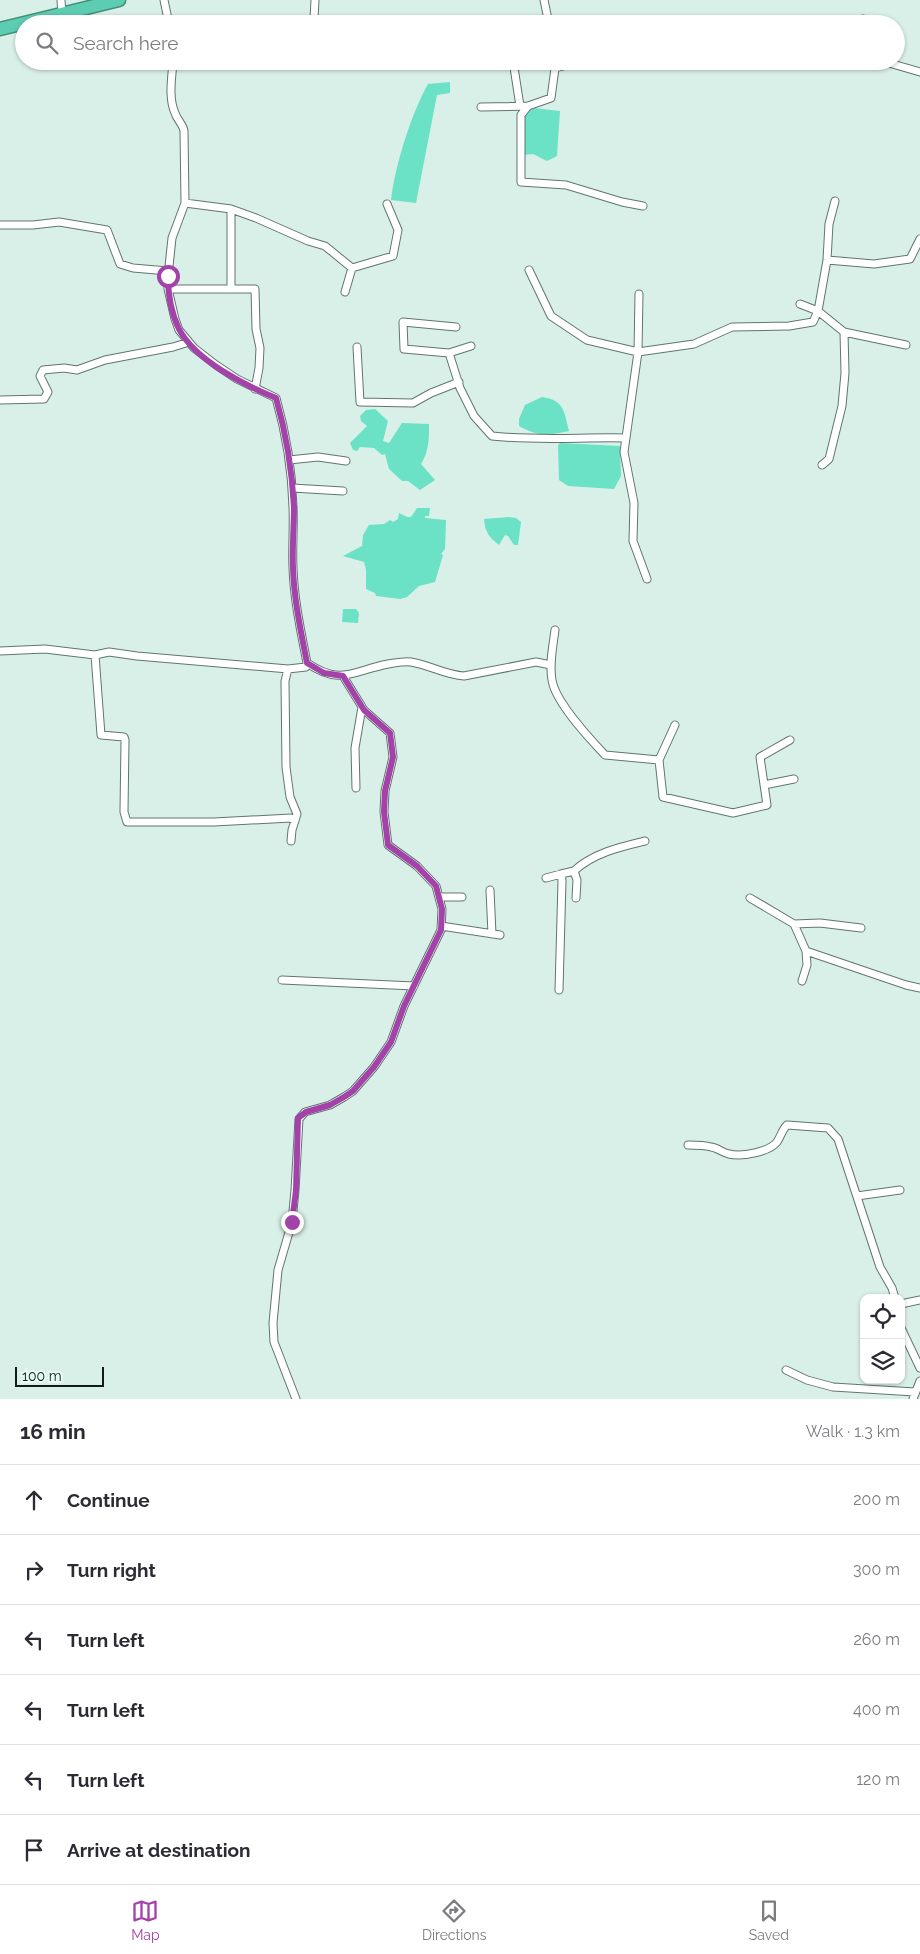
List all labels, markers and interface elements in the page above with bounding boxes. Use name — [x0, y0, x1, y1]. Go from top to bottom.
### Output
search box — [15, 15, 905, 70]
icon: search — [33, 29, 61, 57]
text: Search here — [73, 32, 179, 54]
route start — [157, 265, 180, 288]
route end — [281, 1211, 304, 1234]
map controls — [860, 1294, 905, 1384]
button: locate — [860, 1294, 905, 1339]
button: layers — [860, 1339, 905, 1384]
scale bar — [15, 1364, 104, 1387]
text: 100 m — [22, 1368, 62, 1384]
text: 16 min — [20, 1419, 86, 1444]
text: Walk · 1.3 km — [806, 1422, 900, 1441]
icon: ahead — [20, 1486, 48, 1514]
text: Continue — [67, 1489, 150, 1511]
text: 200 m — [853, 1490, 900, 1509]
icon: right — [20, 1556, 48, 1584]
text: Turn right — [67, 1559, 156, 1581]
text: 300 m — [853, 1560, 900, 1579]
icon: left — [20, 1626, 48, 1654]
text: Turn left — [67, 1629, 144, 1651]
text: 260 m — [853, 1630, 900, 1649]
icon: left — [20, 1696, 48, 1724]
text: Turn left — [67, 1699, 144, 1721]
text: 400 m — [853, 1700, 900, 1719]
icon: left — [20, 1766, 48, 1794]
text: Turn left — [67, 1769, 144, 1791]
text: 120 m — [856, 1770, 900, 1789]
icon: arrive — [20, 1836, 48, 1864]
text: Arrive at destination — [67, 1839, 251, 1861]
tab: Map — [131, 1897, 160, 1943]
tab: Directions — [422, 1897, 487, 1943]
tab: Saved — [749, 1897, 789, 1943]

